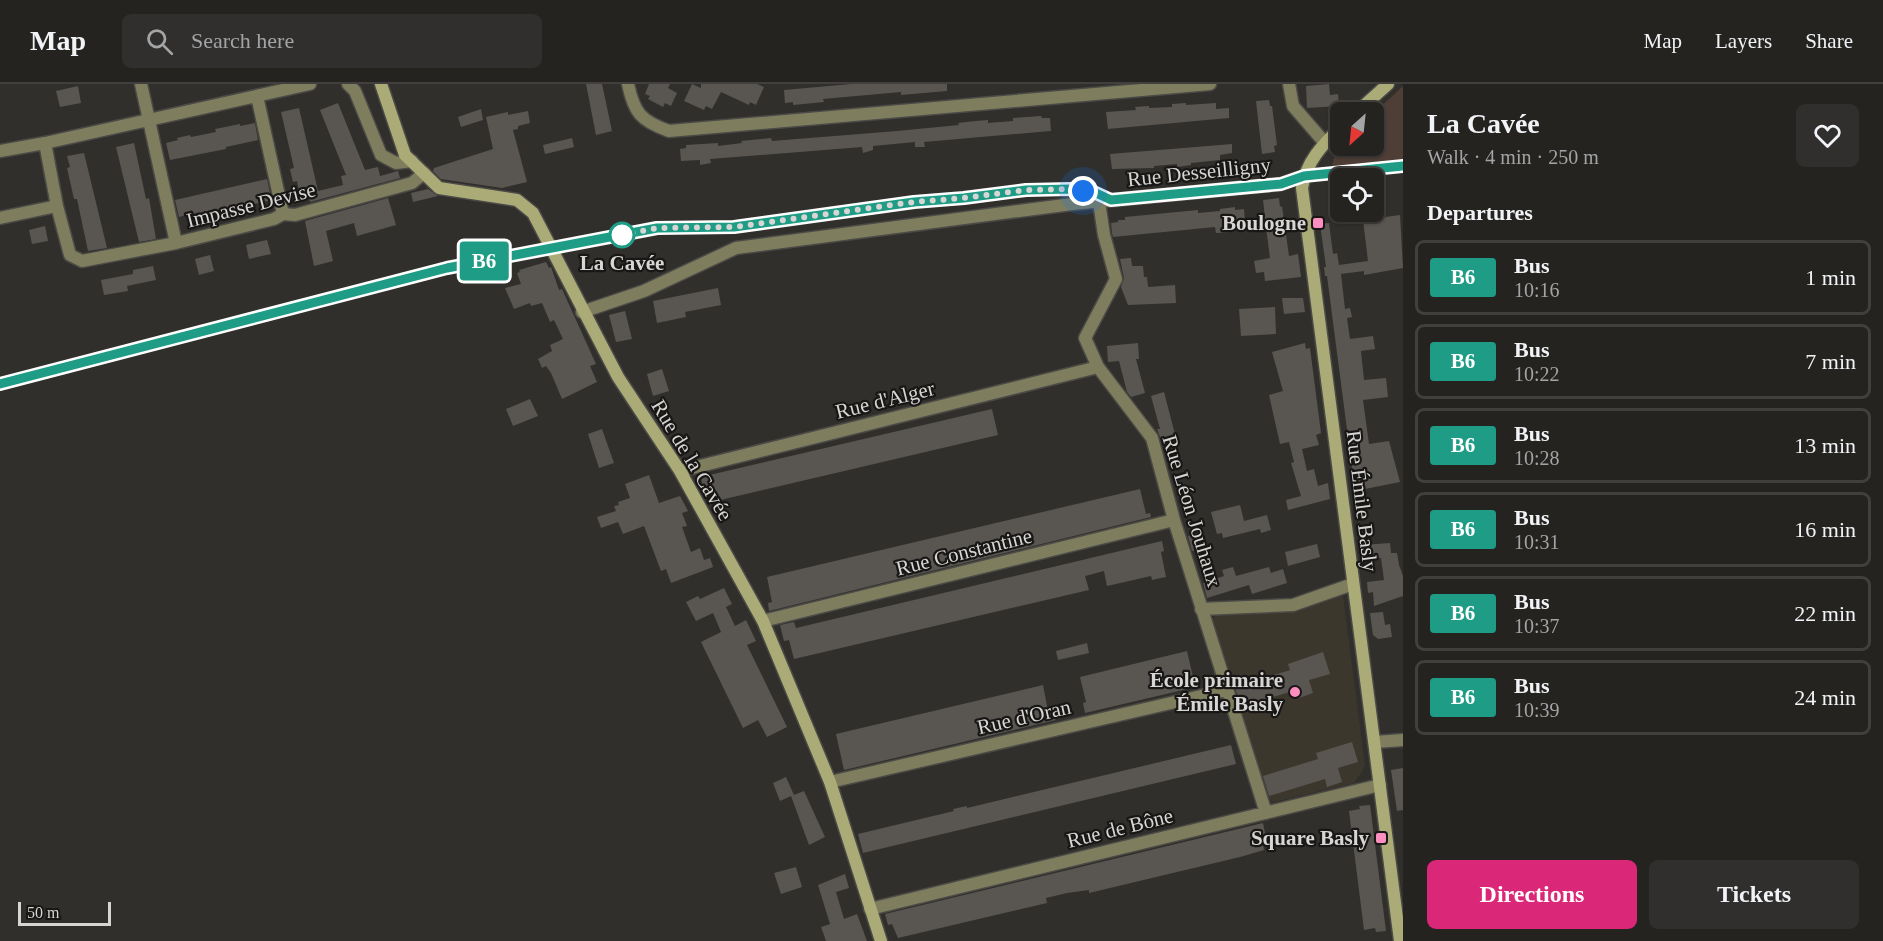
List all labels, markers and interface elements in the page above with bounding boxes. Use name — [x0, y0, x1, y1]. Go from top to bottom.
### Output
search box — [122, 14, 542, 68]
text: Map — [30, 25, 86, 56]
icon: search — [143, 25, 176, 58]
text: Search here — [191, 28, 294, 53]
text: Map — [1644, 29, 1682, 53]
text: Layers — [1715, 29, 1772, 53]
text: Share — [1805, 29, 1853, 53]
north arrow — [1330, 102, 1384, 156]
map controls — [1330, 102, 1384, 222]
button: heart — [1796, 104, 1859, 167]
text: La Cavée — [1427, 108, 1540, 139]
text: Walk · 4 min · 250 m — [1427, 146, 1599, 168]
street label: Rue Desseilligny — [1126, 152, 1272, 191]
button: locate — [1330, 168, 1384, 222]
your location — [1068, 176, 1098, 206]
street label: Impasse Devise — [184, 177, 318, 233]
text: Departures — [1427, 200, 1533, 225]
place label: Boulogne — [1222, 211, 1306, 235]
marker: Boulogne — [1311, 216, 1325, 230]
marker: La Cavée — [609, 222, 635, 248]
line badge: B6 — [457, 242, 511, 280]
text: B6 — [472, 249, 496, 273]
place label: La Cavée — [580, 251, 664, 275]
text: Bus — [1514, 253, 1549, 278]
text: B6 — [1451, 265, 1475, 289]
text: 1 min — [1805, 265, 1856, 290]
text: 10:16 — [1514, 279, 1560, 301]
text: Bus — [1514, 337, 1549, 362]
text: B6 — [1451, 349, 1475, 373]
text: 7 min — [1805, 349, 1856, 374]
text: 10:22 — [1514, 363, 1560, 385]
street label: Rue d'Alger — [833, 376, 937, 424]
street label: Rue de la Cavée — [646, 395, 738, 525]
text: Bus — [1514, 421, 1549, 446]
street label: Rue Émile Basly — [1341, 429, 1383, 574]
street label: Rue Léon Jouhaux — [1158, 432, 1227, 590]
text: B6 — [1451, 433, 1475, 457]
text: 13 min — [1794, 433, 1856, 458]
text: 10:28 — [1514, 447, 1560, 469]
text: Bus — [1514, 505, 1549, 530]
text: B6 — [1451, 517, 1475, 541]
text: 16 min — [1794, 517, 1856, 542]
street label: Rue Constantine — [893, 523, 1035, 581]
text: 10:31 — [1514, 531, 1560, 553]
text: Bus — [1514, 589, 1549, 614]
text: B6 — [1451, 601, 1475, 625]
text: 22 min — [1794, 601, 1856, 626]
text: 10:37 — [1514, 615, 1560, 637]
place label: École primaire Émile Basly — [1150, 668, 1283, 716]
text: Bus — [1514, 673, 1549, 698]
marker: École primaire Émile Basly — [1288, 685, 1302, 699]
text: B6 — [1451, 685, 1475, 709]
text: 24 min — [1794, 685, 1856, 710]
street label: Rue d'Oran — [975, 694, 1074, 739]
text: 10:39 — [1514, 699, 1560, 721]
street label: Rue de Bône — [1064, 803, 1176, 853]
place label: Square Basly — [1251, 826, 1369, 850]
marker: Square Basly — [1374, 831, 1388, 845]
button: Directions — [1427, 860, 1637, 929]
button: Tickets — [1649, 860, 1859, 929]
scale bar — [18, 899, 111, 926]
text: 50 m — [27, 904, 59, 921]

